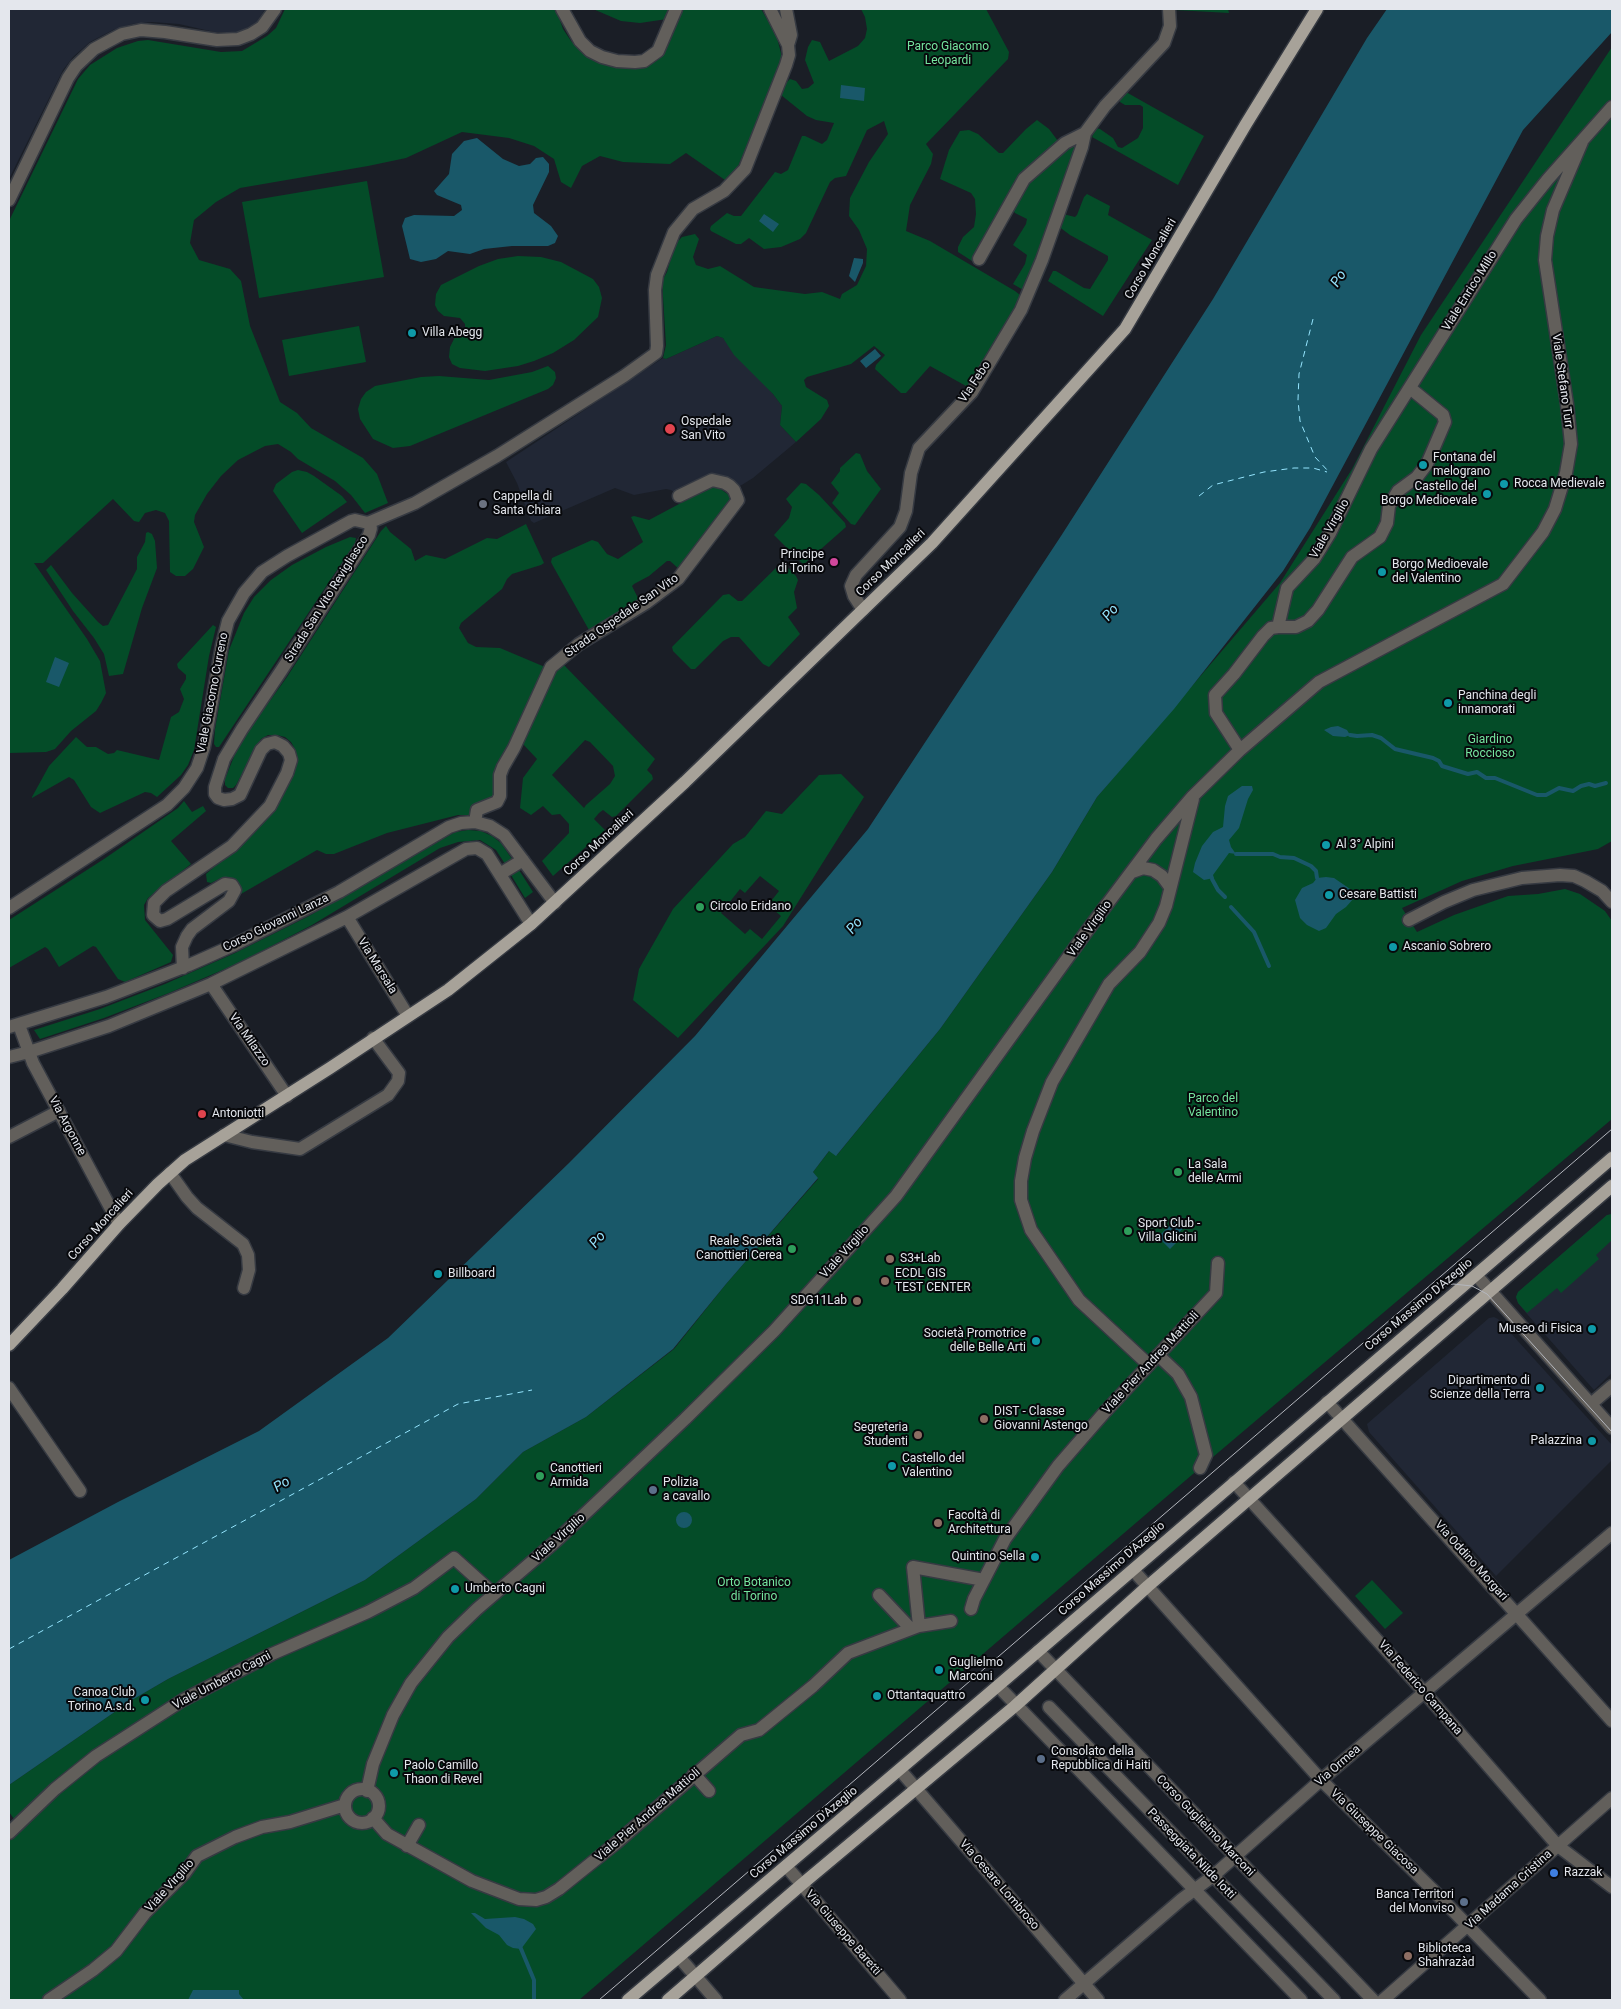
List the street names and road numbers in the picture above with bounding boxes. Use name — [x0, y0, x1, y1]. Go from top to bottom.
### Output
street label: Corso Moncalieri — [1122, 216, 1180, 302]
street label: Viale Enrico Millo — [1440, 248, 1500, 334]
street label: Viale Stefano Turr — [1548, 333, 1576, 429]
street label: Via Febo — [956, 359, 994, 405]
street label: Viale Virgilio — [1307, 497, 1353, 561]
street label: Corso Moncalieri — [853, 526, 929, 600]
street label: Strada San Vito Revigliasco — [282, 533, 372, 665]
street label: Strada Ospedale San Vito — [562, 571, 682, 661]
street label: Viale Giacomo Curreno — [194, 631, 232, 755]
street label: Corso Moncalieri — [561, 807, 637, 879]
street label: Corso Giovanni Lanza — [221, 891, 331, 955]
street label: Viale Virgilio — [1065, 898, 1115, 960]
street label: Via Marsala — [354, 935, 400, 997]
street label: Via Milazzo — [225, 1011, 273, 1069]
street label: Via Argonne — [45, 1094, 89, 1158]
street label: Corso Moncalieri — [65, 1186, 137, 1264]
street label: Viale Virgilio — [818, 1223, 872, 1281]
street label: Corso Massimo D'Azeglio — [1362, 1256, 1476, 1354]
street label: Viale Pier Andrea Mattioli — [1100, 1309, 1202, 1417]
street label: Viale Virgilio — [530, 1511, 588, 1565]
street label: Via Oddino Morgari — [1431, 1518, 1511, 1604]
street label: Corso Massimo D'Azeglio — [1056, 1519, 1168, 1619]
street label: Via Federico Campana — [1375, 1638, 1465, 1738]
street label: Viale Umberto Cagni — [170, 1649, 274, 1713]
street label: Via Ormea — [1312, 1742, 1364, 1790]
street label: Viale Pier Andrea Mattioli — [592, 1765, 704, 1865]
street label: Corso Guglielmo Marconi — [1153, 1772, 1257, 1880]
street label: Corso Massimo D'Azeglio — [747, 1784, 861, 1882]
street label: Via Giuseppe Giacosa — [1327, 1786, 1421, 1878]
street label: Passeggiata Nilde Iotti — [1144, 1806, 1238, 1902]
street label: Via Cesare Lombroso — [956, 1837, 1042, 1933]
street label: Via Madama Cristina — [1463, 1847, 1555, 1933]
street label: Viale Virgilio — [143, 1857, 197, 1915]
street label: Via Giuseppe Baretti — [802, 1887, 884, 1979]

